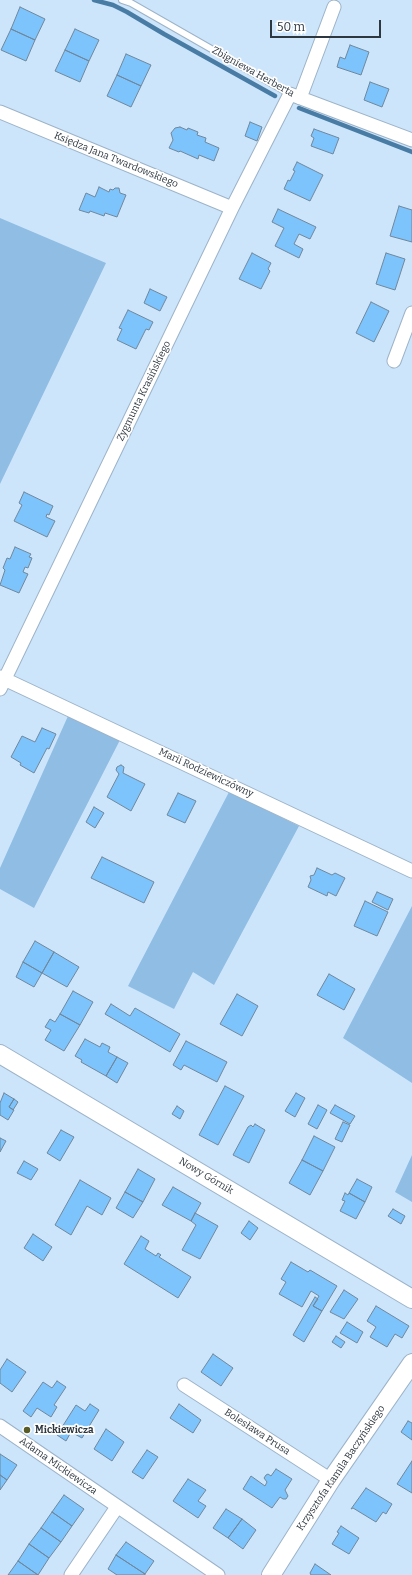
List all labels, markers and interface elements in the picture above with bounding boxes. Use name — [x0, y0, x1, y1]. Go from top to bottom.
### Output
scale bar — [272, 12, 383, 38]
text: 50 m — [277, 20, 305, 34]
street label: Zbigniewa Herberta — [210, 44, 296, 100]
street label: Księdza Jana Twardowskiego — [52, 130, 180, 190]
street label: Zygmunta Krasińskiego — [114, 339, 174, 443]
street label: Marii Rodziewiczówny — [157, 746, 255, 800]
street label: Nowy Górnik — [177, 1155, 235, 1197]
street label: Krzysztofa Kamila Baczyńskiego — [294, 1403, 388, 1533]
street label: Bolesława Prusa — [222, 1406, 292, 1458]
place label: Mickiewicza — [35, 1424, 94, 1436]
marker: Mickiewicza — [22, 1425, 32, 1435]
street label: Adama Mickiewicza — [17, 1435, 99, 1497]

